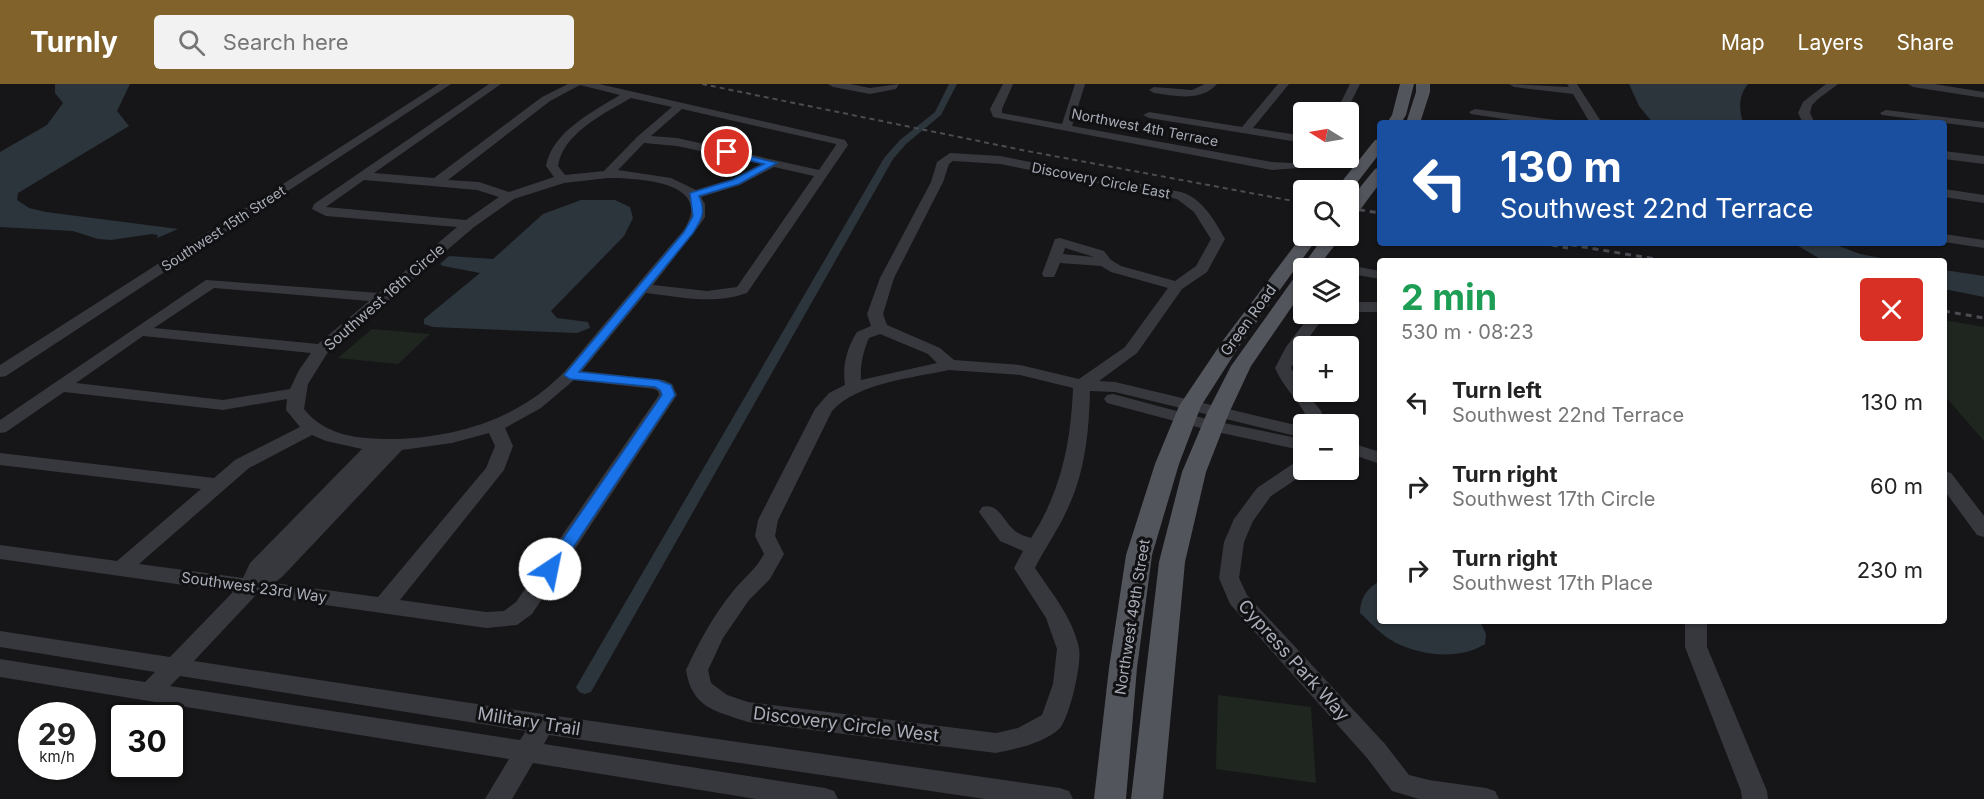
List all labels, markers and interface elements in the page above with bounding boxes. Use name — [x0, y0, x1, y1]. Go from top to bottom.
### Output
search box — [154, 15, 574, 69]
text: Turnly — [30, 25, 118, 59]
icon: search — [175, 26, 208, 59]
text: Search here — [223, 29, 349, 55]
text: Map — [1721, 30, 1765, 55]
text: Layers — [1798, 30, 1864, 55]
text: Share — [1897, 30, 1954, 55]
north arrow — [1293, 102, 1359, 168]
map controls — [1293, 102, 1359, 480]
street label: Northwest 4th Terrace — [1070, 104, 1220, 150]
pin — [701, 126, 752, 177]
icon: arrive — [710, 135, 743, 168]
text: 130 m — [1500, 141, 1622, 192]
icon: left — [1401, 144, 1479, 222]
street label: Discovery Circle East — [1030, 158, 1172, 202]
button: search — [1293, 180, 1359, 246]
street label: Southwest 15th Street — [158, 181, 288, 274]
text: Southwest 22nd Terrace — [1500, 192, 1813, 225]
street label: Southwest 16th Circle — [320, 240, 448, 354]
button: layers — [1293, 258, 1359, 324]
text: 2 min — [1401, 275, 1497, 319]
button: close — [1860, 278, 1923, 341]
street label: Green Road — [1216, 281, 1280, 359]
text: 530 m · 08:23 — [1401, 320, 1534, 344]
button: + — [1293, 336, 1359, 402]
text: Turn left — [1452, 377, 1542, 403]
icon: left — [1401, 386, 1434, 419]
text: 130 m — [1861, 389, 1923, 415]
text: Southwest 22nd Terrace — [1452, 403, 1684, 427]
button: − — [1293, 414, 1359, 480]
text: Turn right — [1452, 461, 1558, 487]
icon: right — [1401, 470, 1434, 503]
text: 60 m — [1870, 473, 1923, 499]
text: Southwest 17th Circle — [1452, 487, 1655, 511]
position arrow — [518, 537, 582, 601]
street label: Northwest 49th Street — [1110, 538, 1154, 696]
text: Turn right — [1452, 545, 1558, 571]
icon: right — [1401, 554, 1434, 587]
text: 230 m — [1857, 557, 1923, 583]
street label: Southwest 23rd Way — [180, 567, 329, 607]
text: Southwest 17th Place — [1452, 571, 1653, 595]
street label: Cypress Park Way — [1234, 595, 1354, 725]
speed limit sign: 30 — [108, 702, 186, 780]
street label: Discovery Circle West — [752, 702, 940, 746]
street label: Military Trail — [476, 703, 582, 739]
text: 29 — [38, 716, 76, 752]
text: km/h — [39, 747, 75, 766]

